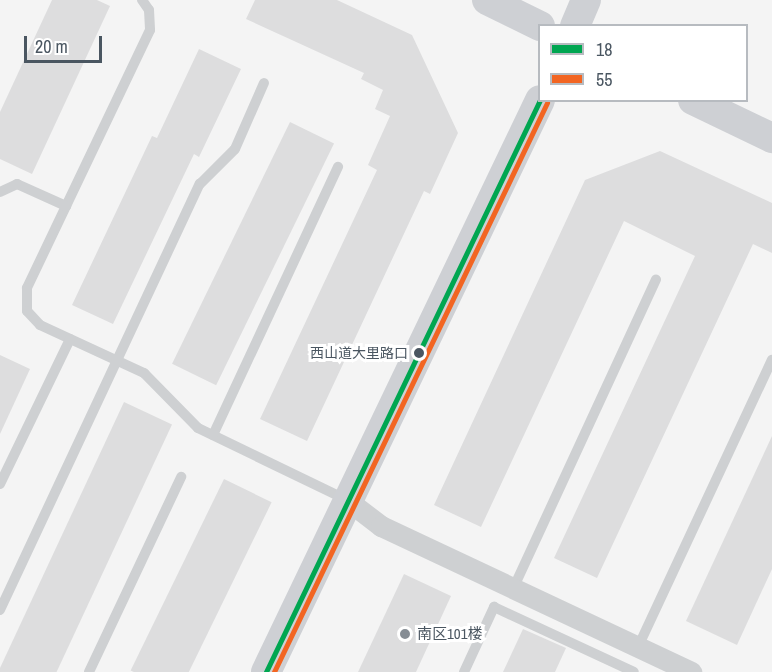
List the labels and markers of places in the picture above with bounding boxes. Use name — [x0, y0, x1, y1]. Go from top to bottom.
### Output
place label: 西山道大里路口 — [310, 345, 408, 361]
marker: 西山道大里路口 — [413, 347, 425, 359]
place label: 南区101楼 — [417, 625, 483, 643]
marker: 南区101楼 — [398, 627, 412, 641]

